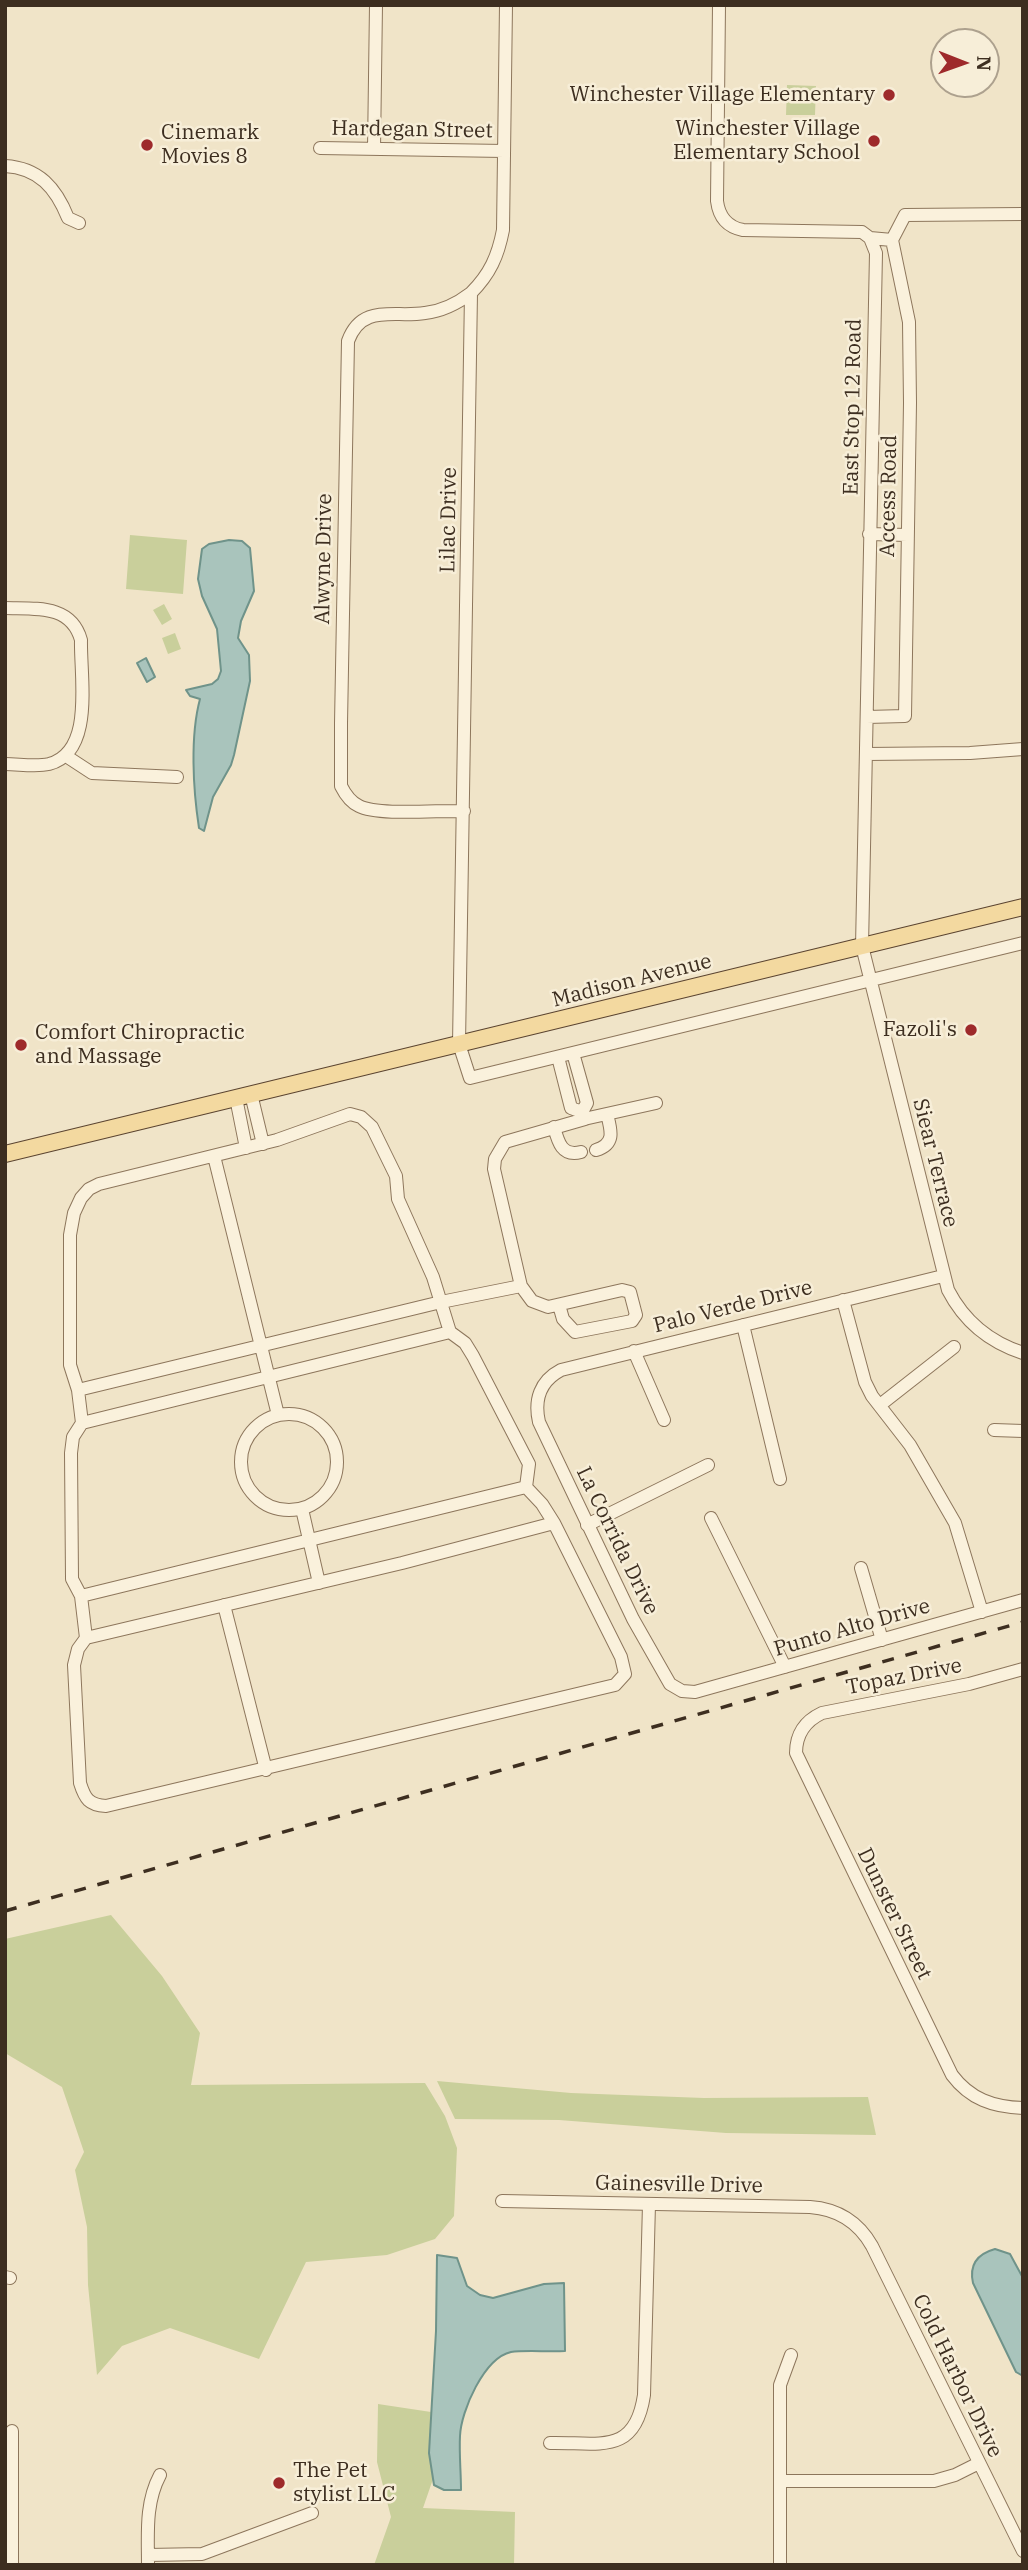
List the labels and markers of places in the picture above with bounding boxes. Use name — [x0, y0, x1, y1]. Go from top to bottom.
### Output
place label: Winchester Village Elementary — [570, 82, 875, 108]
marker: Winchester Village Elementary — [881, 87, 897, 103]
place label: Winchester Village Elementary School — [673, 116, 860, 166]
place label: Cinemark Movies 8 — [161, 120, 259, 170]
marker: Winchester Village Elementary School — [866, 133, 882, 149]
marker: Cinemark Movies 8 — [139, 137, 155, 153]
place label: Fazoli's — [883, 1017, 957, 1043]
place label: Comfort Chiropractic and Massage — [35, 1020, 245, 1070]
marker: Fazoli's — [963, 1022, 979, 1038]
marker: Comfort Chiropractic and Massage — [13, 1037, 29, 1053]
place label: The Pet stylist LLC — [293, 2458, 395, 2508]
marker: The Pet stylist LLC — [271, 2475, 287, 2491]

